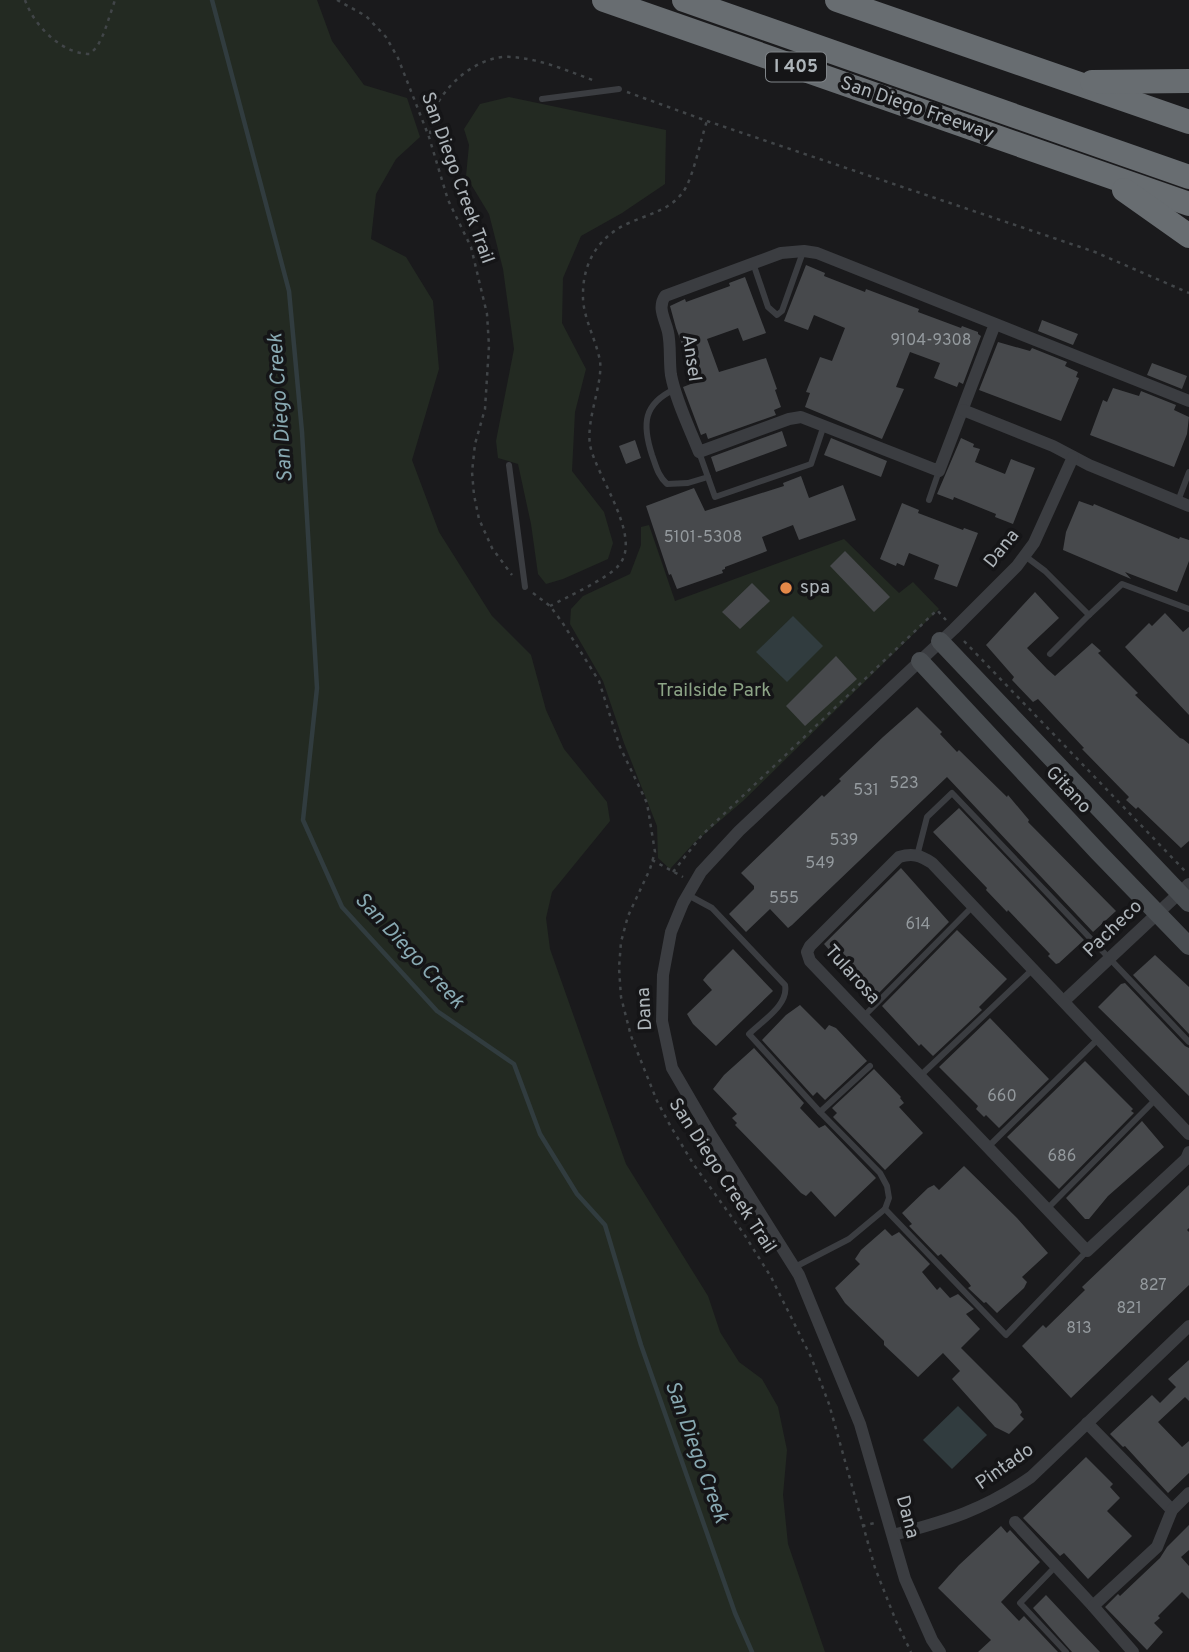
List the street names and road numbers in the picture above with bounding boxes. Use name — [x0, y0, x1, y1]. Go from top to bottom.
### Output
road number: I 405 — [766, 52, 826, 82]
street label: San Diego Freeway — [837, 71, 997, 147]
street label: San Diego Creek Trail — [415, 89, 499, 267]
street label: Ansel — [676, 333, 706, 383]
street label: Dana — [979, 524, 1025, 574]
street label: Gitano — [1040, 761, 1096, 819]
street label: Pacheco — [1078, 895, 1148, 963]
street label: Tularosa — [819, 940, 885, 1010]
street label: Dana — [632, 987, 658, 1031]
street label: San Diego Creek Trail — [663, 1094, 781, 1258]
street label: Pintado — [971, 1438, 1039, 1496]
street label: Dana — [890, 1493, 924, 1541]

